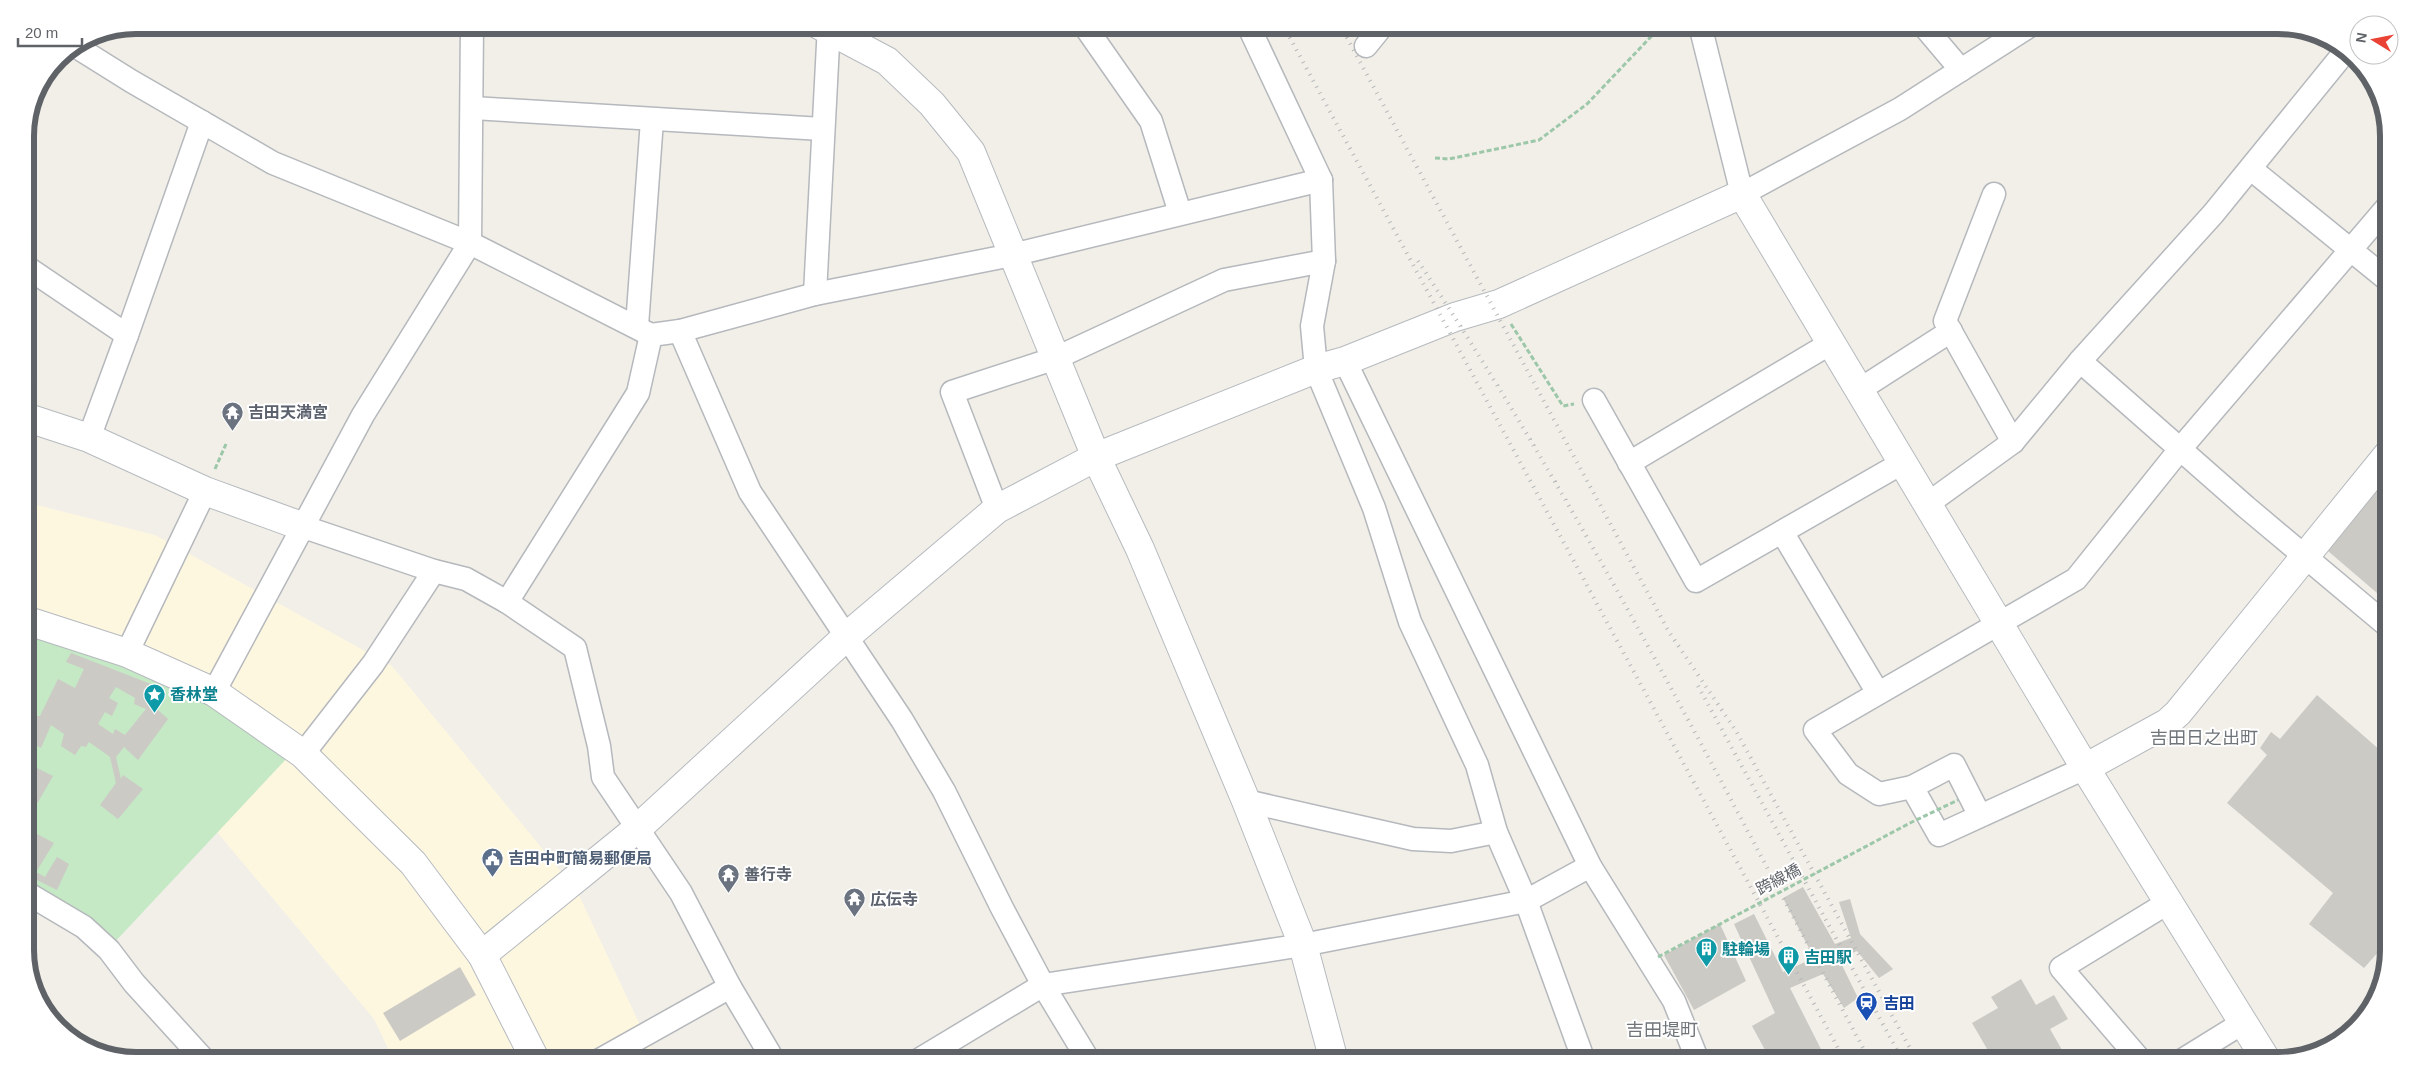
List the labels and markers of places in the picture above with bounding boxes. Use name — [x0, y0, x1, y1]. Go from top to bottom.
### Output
temple icon: 吉田天満宮 — [220, 400, 244, 431]
place label: 吉田天満宮 — [248, 404, 328, 421]
place icon: 香林堂 — [142, 682, 166, 713]
place label: 香林堂 — [170, 686, 218, 703]
public building icon: 吉田中町簡易郵便局 — [480, 846, 504, 877]
place label: 吉田中町簡易郵便局 — [508, 850, 652, 867]
temple icon: 善行寺 — [716, 862, 740, 893]
place label: 善行寺 — [744, 866, 792, 883]
temple icon: 広伝寺 — [842, 887, 866, 918]
place label: 広伝寺 — [870, 891, 918, 908]
building icon: 駐輪場 — [1694, 937, 1718, 968]
place label: 駐輪場 — [1722, 940, 1770, 958]
building icon: 吉田駅 — [1776, 945, 1800, 976]
place label: 吉田駅 — [1804, 949, 1852, 966]
station icon: 吉田 — [1855, 991, 1879, 1022]
place label: 吉田 — [1883, 995, 1915, 1012]

